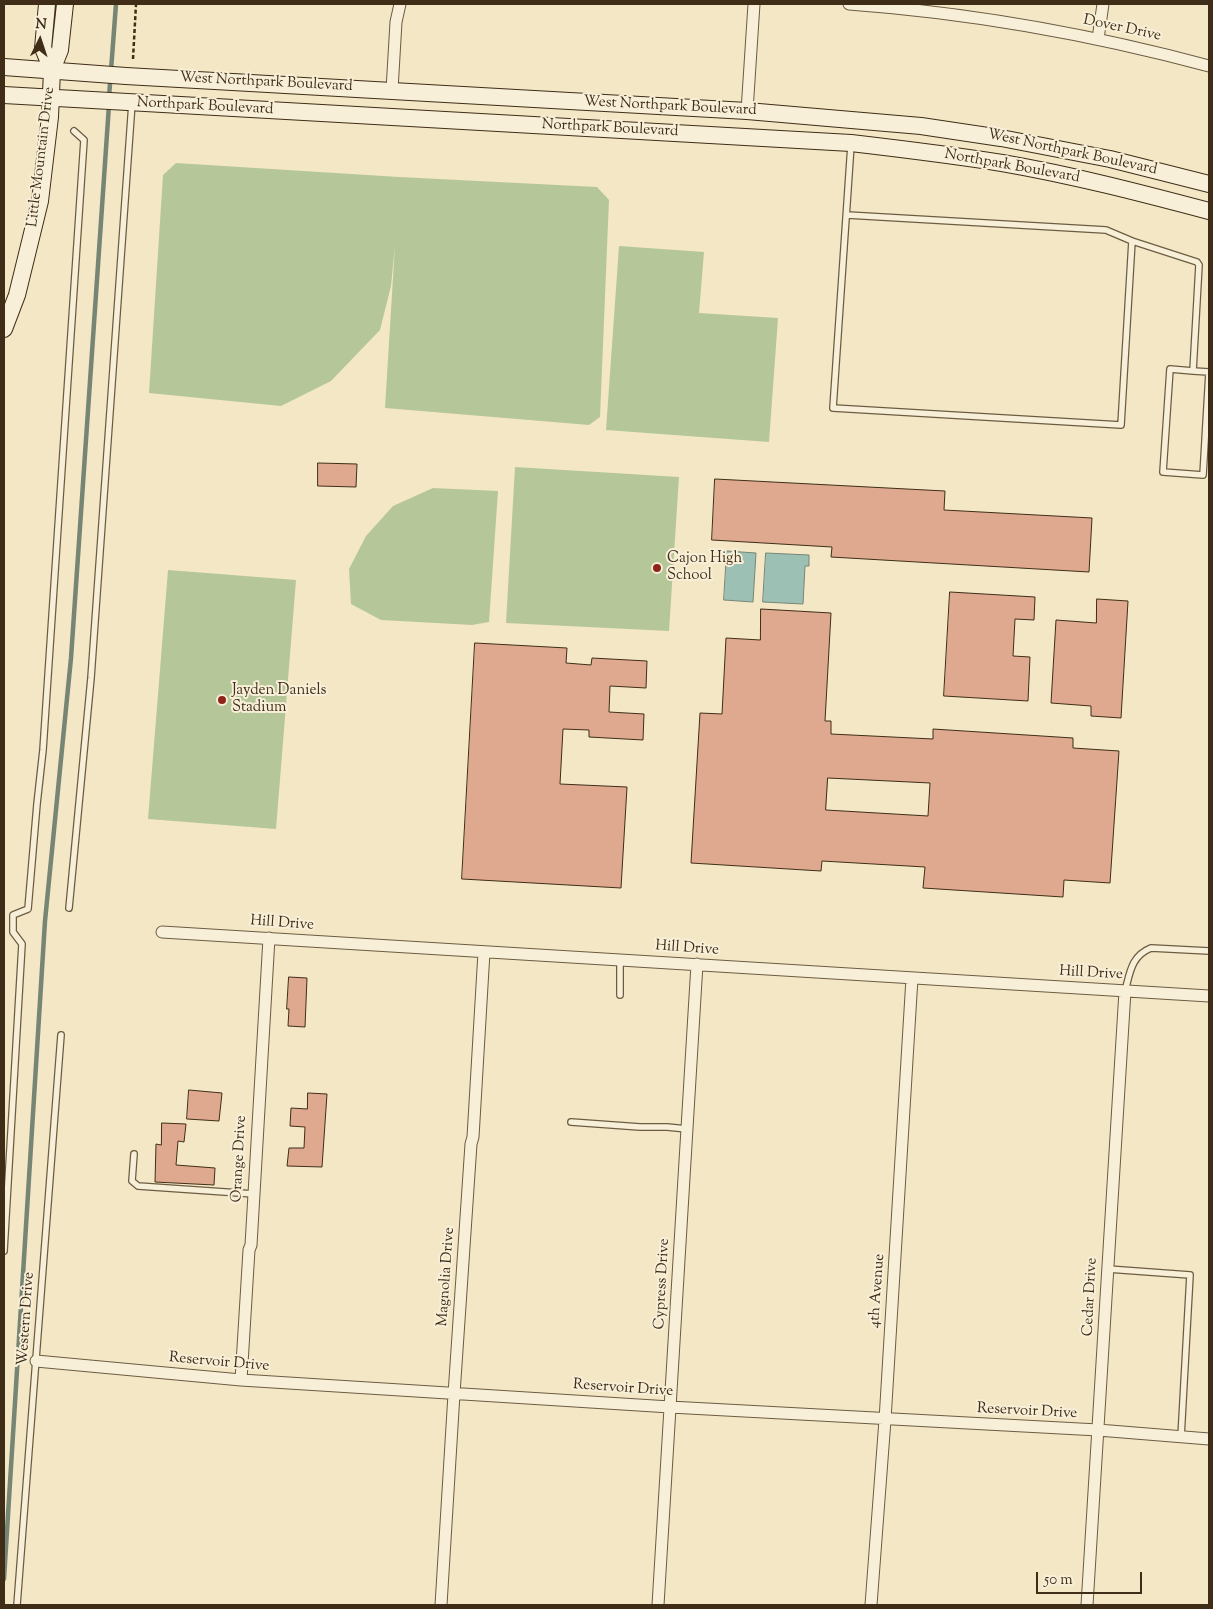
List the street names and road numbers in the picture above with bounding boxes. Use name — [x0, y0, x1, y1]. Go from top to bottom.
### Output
street label: Dover Drive — [1082, 12, 1162, 46]
street label: West Northpark Boulevard — [179, 69, 353, 97]
street label: Little Mountain Drive — [24, 86, 60, 228]
street label: West Northpark Boulevard — [583, 93, 757, 121]
street label: Northpark Boulevard — [136, 94, 274, 120]
street label: Northpark Boulevard — [541, 116, 679, 142]
street label: West Northpark Boulevard — [985, 126, 1159, 180]
street label: Northpark Boulevard — [943, 146, 1081, 188]
street label: Hill Drive — [250, 913, 314, 935]
street label: Hill Drive — [655, 938, 719, 960]
street label: Hill Drive — [1059, 963, 1123, 985]
street label: Orange Drive — [229, 1115, 251, 1203]
street label: Magnolia Drive — [435, 1227, 459, 1327]
street label: Cypress Drive — [652, 1238, 674, 1330]
street label: 4th Avenue — [866, 1253, 890, 1329]
street label: Cedar Drive — [1080, 1257, 1102, 1337]
street label: Western Drive — [15, 1271, 39, 1367]
street label: Reservoir Drive — [168, 1350, 270, 1376]
street label: Reservoir Drive — [572, 1377, 674, 1401]
street label: Reservoir Drive — [976, 1400, 1078, 1424]

